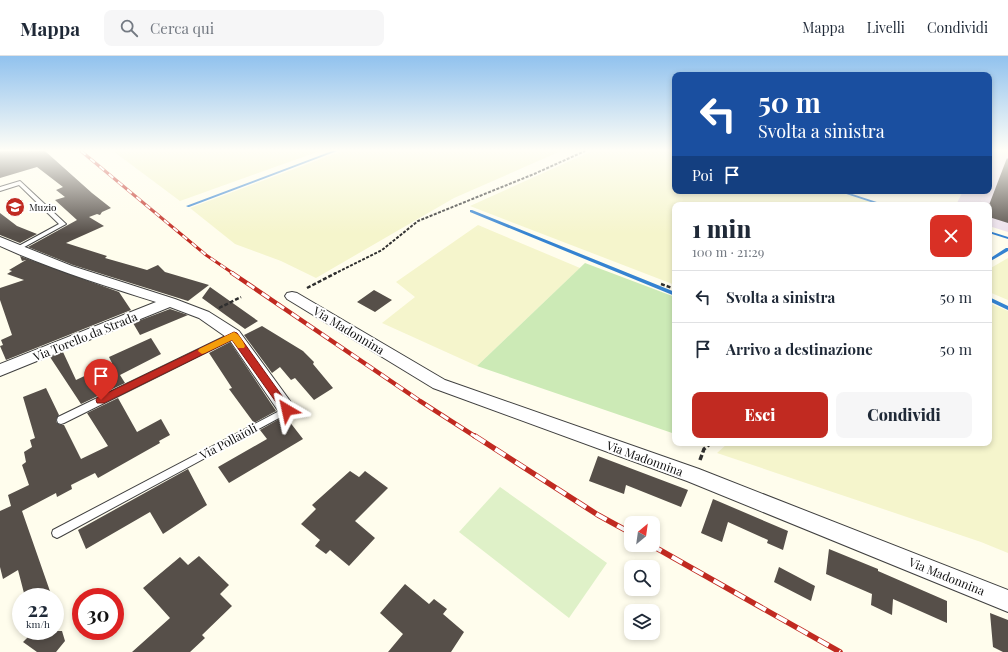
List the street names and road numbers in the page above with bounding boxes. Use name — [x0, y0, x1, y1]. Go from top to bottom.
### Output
street label: Via Madonnina — [310, 302, 388, 358]
street label: Via Torello da Strada — [30, 308, 139, 365]
street label: Via Pollaioli — [196, 419, 260, 463]
street label: Via Madonnina — [604, 436, 686, 479]
street label: Via Madonnina — [906, 553, 987, 598]

